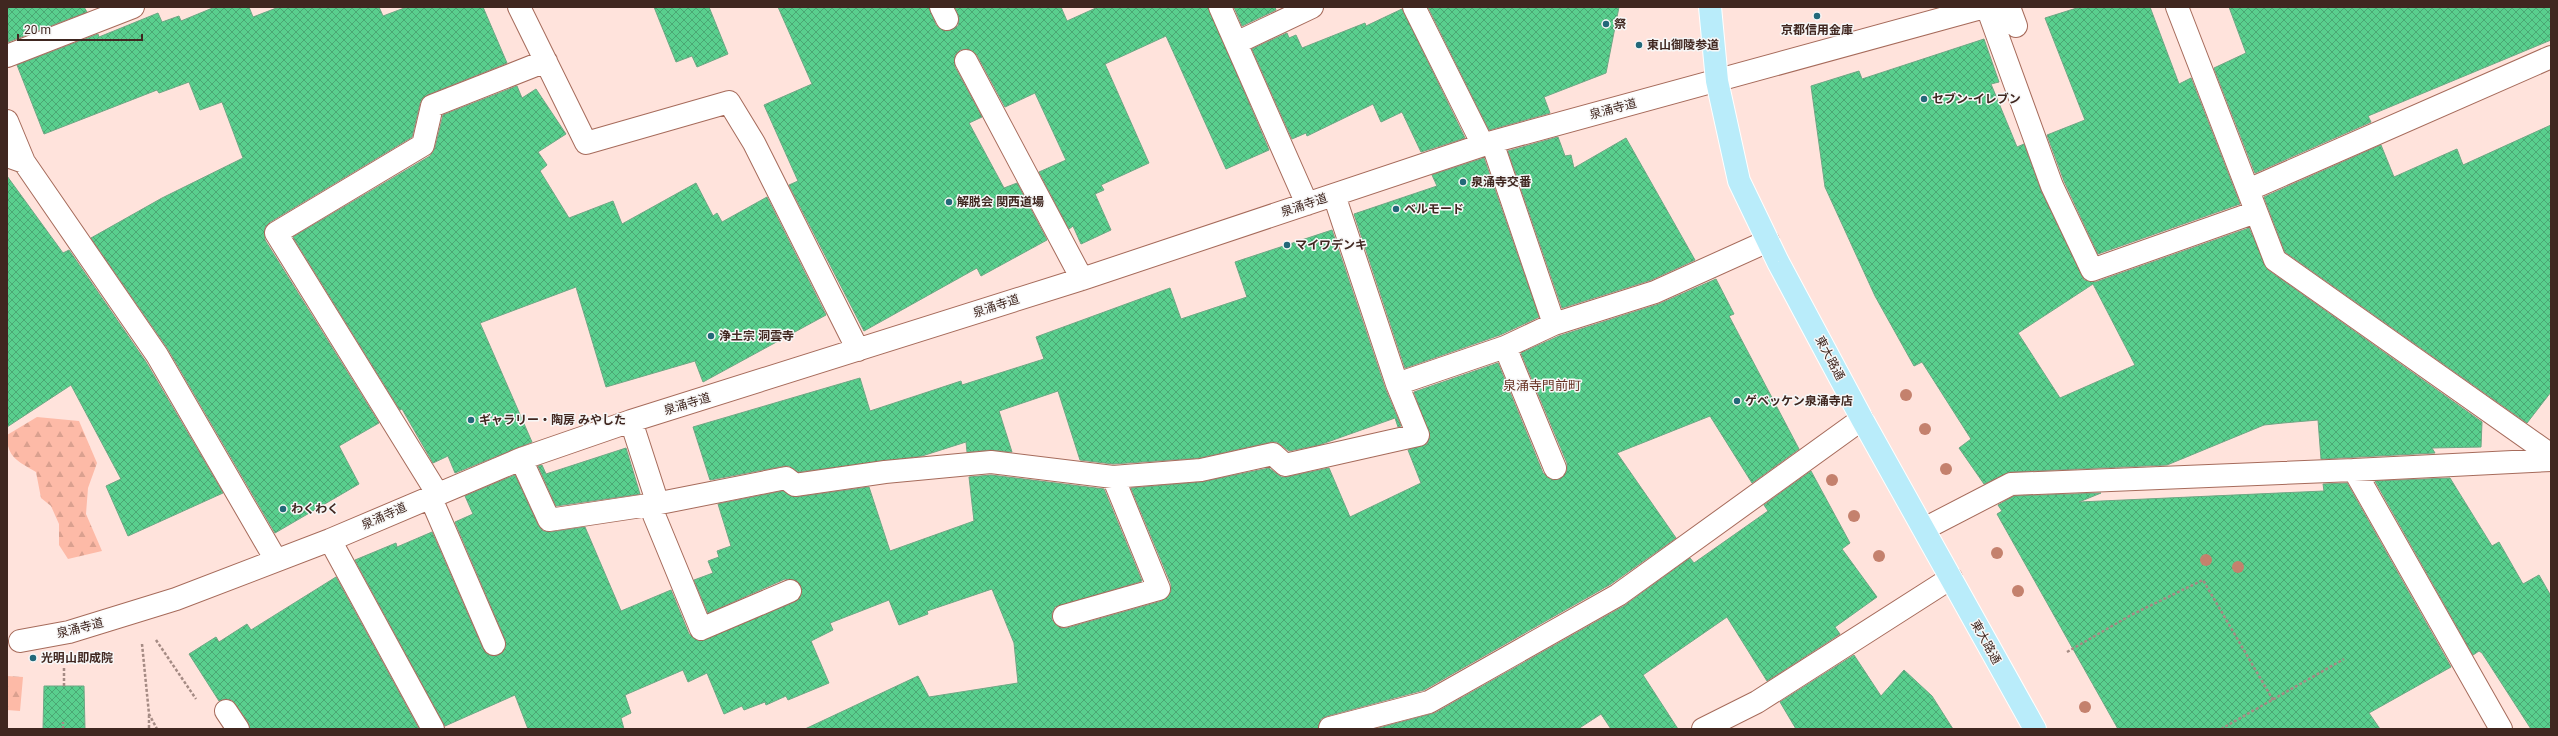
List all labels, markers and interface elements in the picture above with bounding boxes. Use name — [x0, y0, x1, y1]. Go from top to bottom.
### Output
marker: 京都信用金庫 — [1812, 11, 1822, 21]
scale bar — [18, 16, 142, 42]
place label: 祭 — [1614, 17, 1626, 31]
marker: 祭 — [1601, 19, 1611, 29]
text: 20 m — [24, 23, 51, 37]
place label: 京都信用金庫 — [1781, 23, 1853, 37]
place label: 東山御陵参道 — [1647, 38, 1719, 52]
marker: 東山御陵参道 — [1634, 40, 1644, 50]
place label: セブン-イレブン — [1932, 92, 2021, 106]
marker: セブン-イレブン — [1919, 94, 1929, 104]
street label: 泉涌寺道 — [1588, 96, 1638, 122]
place label: 泉涌寺交番 — [1471, 175, 1532, 189]
marker: 泉涌寺交番 — [1458, 177, 1468, 187]
street label: 泉涌寺道 — [1279, 191, 1329, 219]
place label: 解脱会 関西道場 — [957, 195, 1044, 209]
marker: 解脱会 関西道場 — [944, 197, 954, 207]
place label: ベルモード — [1404, 202, 1464, 216]
marker: ベルモード — [1391, 204, 1401, 214]
place label: マイワデンキ — [1295, 238, 1367, 252]
marker: マイワデンキ — [1282, 240, 1292, 250]
street label: 泉涌寺道 — [971, 292, 1021, 320]
place label: 浄土宗 洞雲寺 — [719, 329, 794, 343]
marker: 浄土宗 洞雲寺 — [706, 331, 716, 341]
street label: 東大路通 — [1813, 334, 1847, 382]
district label: 泉涌寺門前町 — [1503, 378, 1581, 393]
street label: 泉涌寺道 — [662, 390, 712, 418]
place label: ゲベッケン泉涌寺店 — [1745, 394, 1853, 408]
marker: ゲベッケン泉涌寺店 — [1732, 396, 1742, 406]
place label: ギャラリー・陶房 みやした — [479, 413, 626, 427]
marker: ギャラリー・陶房 みやした — [466, 415, 476, 425]
street label: 泉涌寺道 — [359, 500, 409, 532]
place label: わくわく — [291, 502, 339, 516]
marker: わくわく — [278, 504, 288, 514]
street label: 泉涌寺道 — [55, 615, 105, 641]
street label: 東大路通 — [1968, 618, 2004, 666]
place label: 光明山即成院 — [41, 651, 113, 665]
marker: 光明山即成院 — [28, 653, 38, 663]

